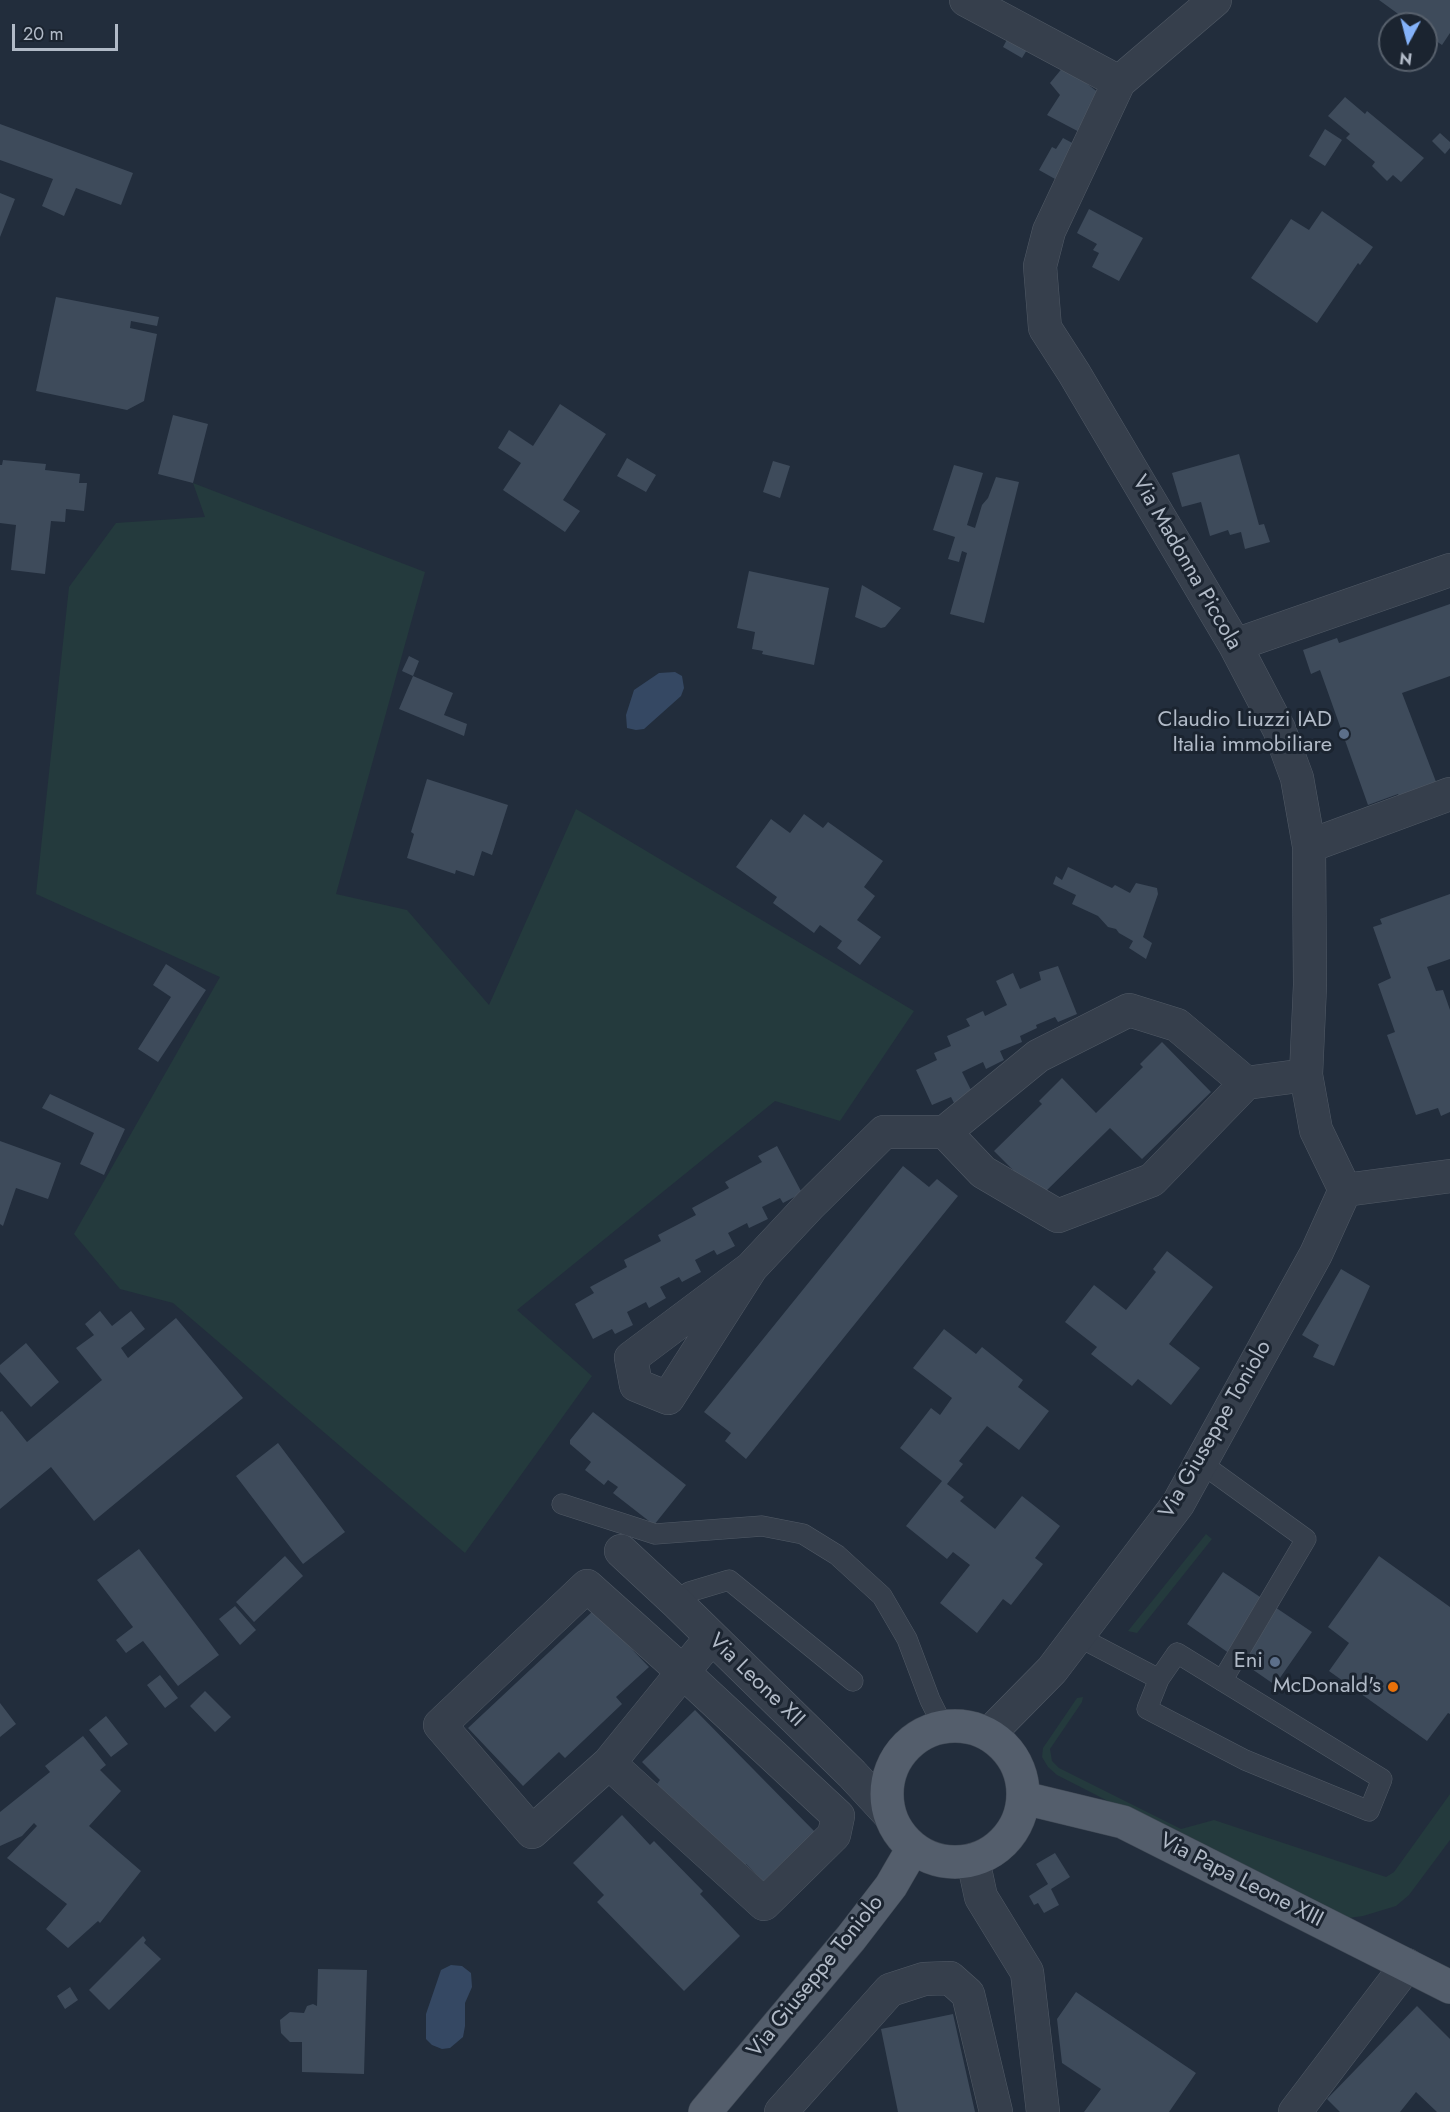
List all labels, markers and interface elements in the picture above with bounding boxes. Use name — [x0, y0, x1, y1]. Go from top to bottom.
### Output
scale bar — [15, 12, 122, 50]
north arrow — [1378, 12, 1438, 72]
text: 20 m — [23, 21, 63, 47]
text: N — [1398, 46, 1414, 71]
street label: Via Madonna Piccola — [1125, 471, 1247, 655]
place label: Claudio Liuzzi IAD Italia immobiliare — [1158, 708, 1332, 760]
marker: Claudio Liuzzi IAD Italia immobiliare — [1337, 727, 1351, 741]
street label: Via Giuseppe Toniolo — [1154, 1336, 1278, 1524]
street label: Via Leone XII — [703, 1629, 809, 1733]
place label: Eni — [1234, 1649, 1263, 1675]
marker: Eni — [1268, 1655, 1282, 1669]
place label: McDonald's — [1273, 1674, 1381, 1700]
marker: McDonald's — [1386, 1680, 1400, 1694]
street label: Via Papa Leone XIII — [1155, 1828, 1327, 1934]
street label: Via Giuseppe Toniolo — [742, 1890, 890, 2064]

